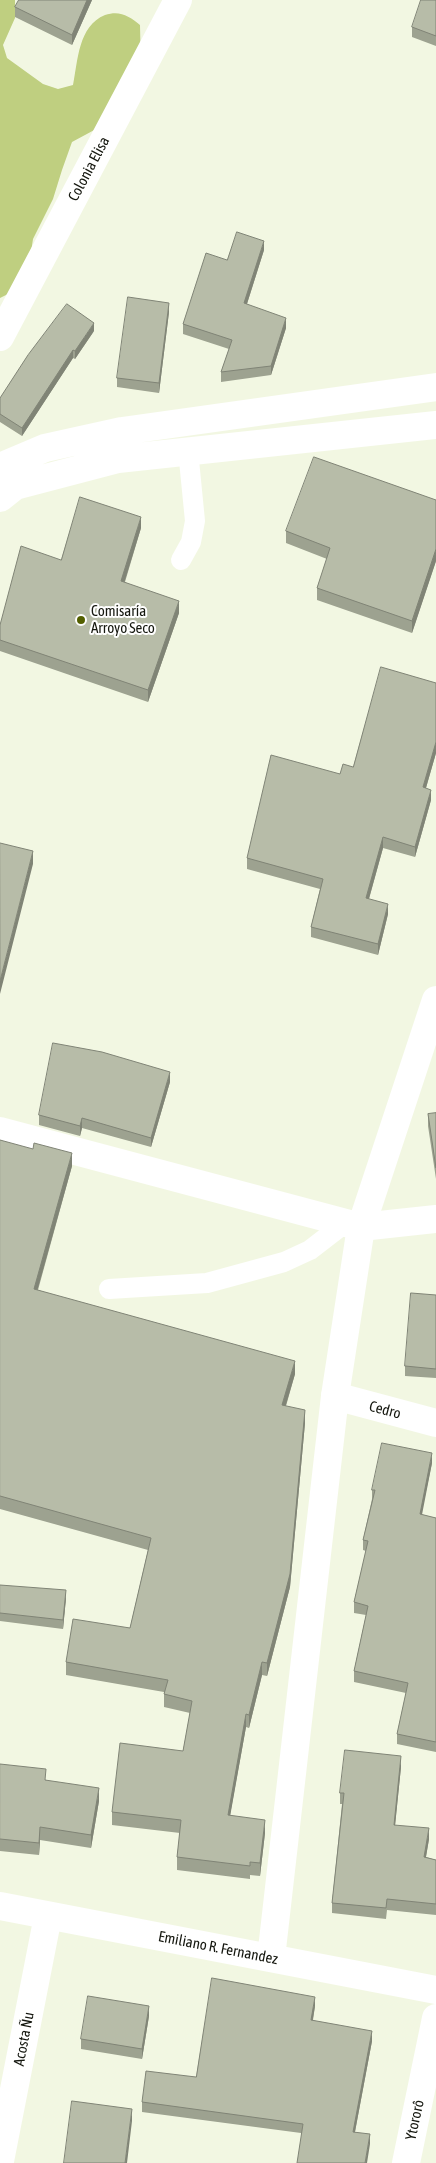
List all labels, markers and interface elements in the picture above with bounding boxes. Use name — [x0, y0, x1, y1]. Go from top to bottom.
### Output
street label: Colonia Elisa — [65, 134, 113, 204]
place label: Comisaría Arroyo Seco — [91, 602, 155, 637]
marker: Comisaría Arroyo Seco — [75, 614, 87, 626]
street label: Cedro — [367, 1397, 403, 1423]
street label: Emiliano R. Fernandez — [157, 1928, 279, 1968]
street label: Acosta Ñu — [10, 2010, 38, 2068]
street label: Ytororô — [402, 2098, 428, 2142]

